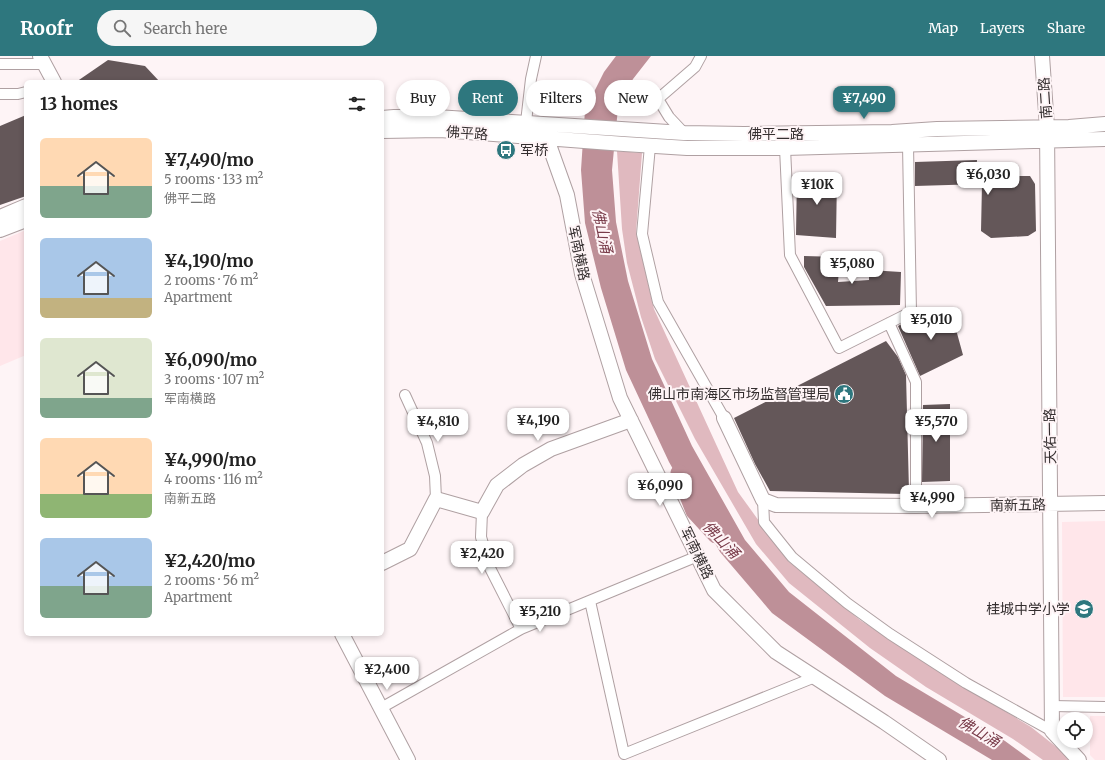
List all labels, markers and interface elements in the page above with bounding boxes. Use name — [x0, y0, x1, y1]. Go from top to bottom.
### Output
search box — [97, 10, 377, 46]
text: Roofr — [20, 16, 73, 40]
icon: search — [111, 17, 133, 39]
text: Search here — [143, 19, 227, 38]
text: Map — [928, 19, 958, 37]
text: Layers — [980, 19, 1025, 37]
text: Share — [1047, 19, 1085, 37]
street label: 南二路 — [1035, 76, 1055, 120]
chip: Buy — [396, 80, 450, 116]
chip: Rent — [458, 80, 518, 116]
chip: Filters — [526, 80, 596, 116]
chip: New — [604, 80, 662, 116]
pin: ¥7,490 — [831, 86, 897, 120]
text: ¥7,490 — [842, 90, 886, 107]
text: 13 homes — [40, 93, 118, 115]
icon: filters — [346, 93, 368, 115]
street label: 佛平路 — [445, 123, 489, 143]
street label: 佛平二路 — [748, 125, 804, 143]
bus stop icon: 军桥 — [495, 139, 517, 161]
place label: 军桥 — [520, 141, 548, 159]
text: ¥7,490/mo — [164, 149, 254, 171]
icon: home — [72, 154, 120, 202]
pin: ¥6,030 — [955, 162, 1021, 196]
text: ¥6,030 — [965, 166, 1011, 183]
text: 5 rooms · 133 m² — [164, 171, 263, 188]
pin: ¥10K — [793, 172, 841, 206]
text: ¥10K — [800, 176, 834, 193]
text: 佛平二路 — [164, 190, 216, 207]
water label: 佛山涌 — [589, 207, 617, 257]
street label: 军南横路 — [564, 224, 594, 282]
text: ¥4,190/mo — [164, 250, 254, 272]
pin: ¥5,080 — [819, 251, 885, 285]
icon: home — [72, 254, 120, 302]
text: ¥5,080 — [829, 255, 875, 272]
text: 2 rooms · 76 m² — [164, 272, 258, 289]
text: Apartment — [164, 289, 232, 306]
pin: ¥5,010 — [898, 307, 964, 341]
text: ¥5,010 — [910, 311, 952, 328]
text: ¥6,090/mo — [164, 349, 257, 371]
icon: home — [72, 354, 120, 402]
text: 3 rooms · 107 m² — [164, 371, 264, 388]
public building icon: 佛山市南海区市场监督管理局 — [833, 383, 855, 405]
place label: 佛山市南海区市场监督管理局 — [648, 385, 830, 403]
text: 军南横路 — [164, 390, 216, 407]
pin: ¥4,190 — [505, 408, 571, 442]
street label: 天佑一路 — [1041, 408, 1059, 464]
pin: ¥4,810 — [405, 409, 471, 443]
pin: ¥5,570 — [903, 409, 969, 443]
text: ¥4,190 — [516, 412, 560, 429]
text: ¥4,810 — [416, 413, 460, 430]
text: ¥5,570 — [914, 413, 958, 430]
text: ¥4,990/mo — [164, 449, 256, 471]
icon: home — [72, 454, 120, 502]
text: 4 rooms · 116 m² — [164, 471, 263, 488]
pin: ¥6,090 — [627, 473, 693, 507]
text: ¥6,090 — [637, 477, 683, 494]
pin: ¥4,990 — [899, 485, 965, 519]
text: ¥4,990 — [909, 489, 955, 506]
text: 南新五路 — [164, 490, 216, 507]
street label: 南新五路 — [990, 496, 1046, 514]
water label: 佛山涌 — [699, 517, 745, 564]
street label: 军南横路 — [677, 524, 717, 582]
pin: ¥2,420 — [449, 541, 515, 575]
text: ¥2,420 — [460, 545, 504, 562]
text: ¥2,420/mo — [164, 550, 255, 572]
icon: home — [72, 554, 120, 602]
text: 2 rooms · 56 m² — [164, 572, 259, 589]
text: Apartment — [164, 589, 232, 606]
school or university icon: 桂城中学小学 — [1073, 598, 1095, 620]
pin: ¥5,210 — [507, 599, 573, 633]
place label: 桂城中学小学 — [986, 600, 1070, 618]
text: ¥5,210 — [519, 603, 561, 620]
pin: ¥2,400 — [354, 657, 420, 691]
text: ¥2,400 — [364, 661, 410, 678]
water label: 佛山涌 — [955, 712, 1005, 752]
map controls — [1057, 712, 1093, 748]
button: locate — [1057, 712, 1093, 748]

